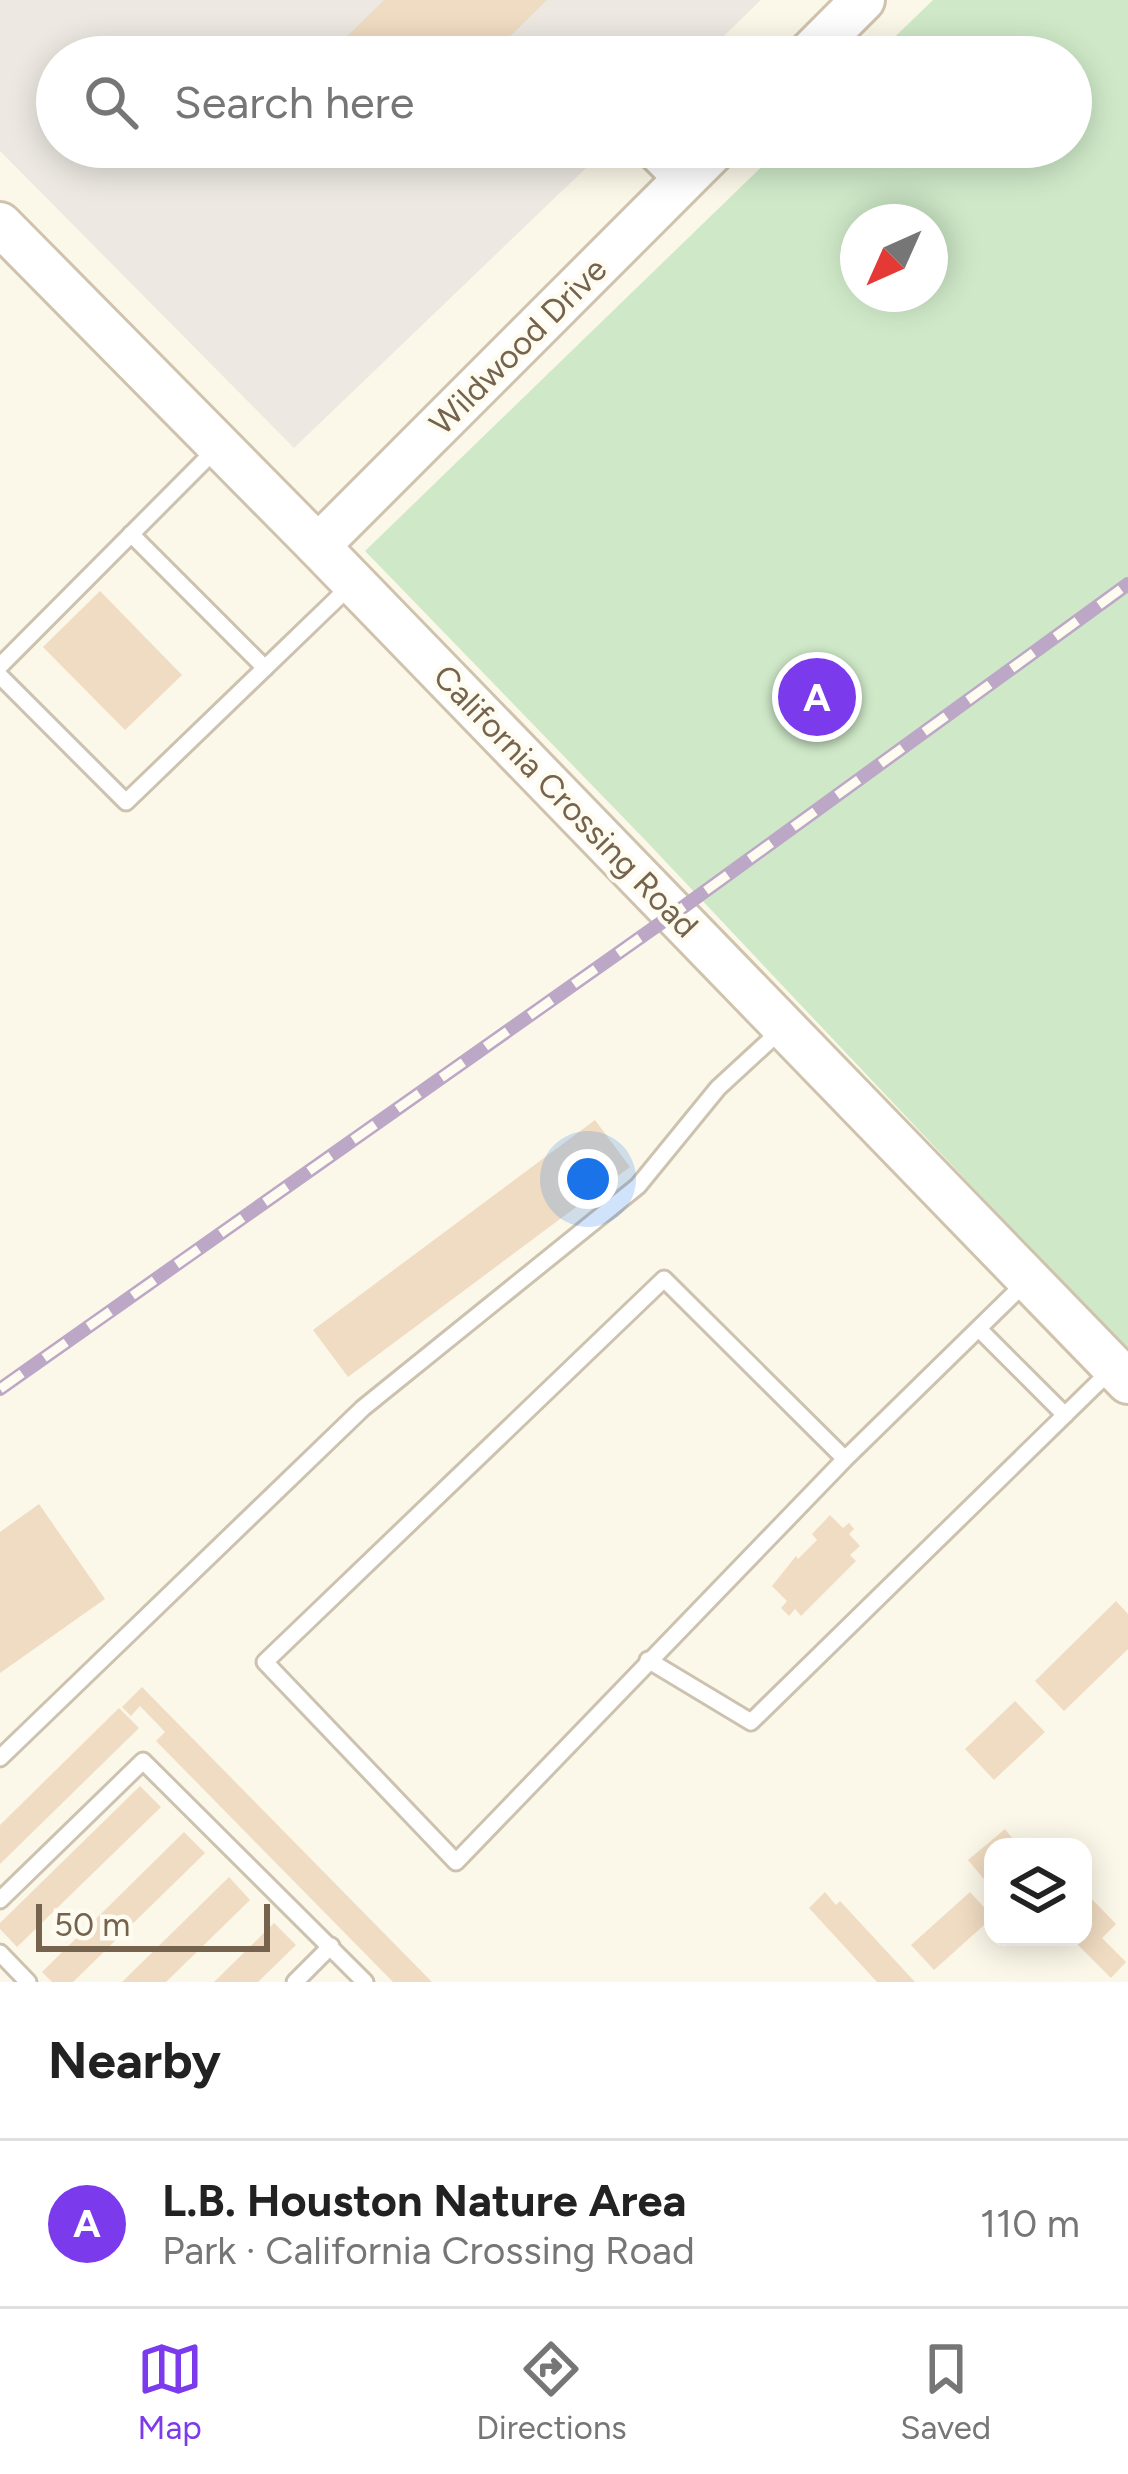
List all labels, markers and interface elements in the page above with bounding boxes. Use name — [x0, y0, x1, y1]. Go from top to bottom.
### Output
search box — [36, 36, 1092, 168]
icon: search — [78, 69, 144, 135]
text: Search here — [174, 75, 414, 129]
north arrow — [840, 204, 948, 312]
street label: Wildwood Drive — [422, 250, 614, 442]
pin: A — [778, 652, 856, 742]
street label: California Crossing Road — [426, 657, 706, 945]
your location — [558, 1149, 618, 1209]
map controls — [984, 1838, 1092, 1946]
button: layers — [984, 1838, 1092, 1946]
scale bar — [36, 1898, 270, 1951]
text: 50 m — [54, 1905, 130, 1944]
text: Nearby — [48, 2030, 221, 2091]
text: L.B. Houston Nature Area — [162, 2173, 686, 2227]
text: A — [73, 2200, 101, 2247]
text: 110 m — [980, 2200, 1080, 2247]
text: Park · California Crossing Road — [162, 2227, 695, 2274]
tab: Map — [137, 2336, 203, 2447]
tab: Directions — [476, 2336, 627, 2447]
tab: Saved — [900, 2336, 991, 2447]

